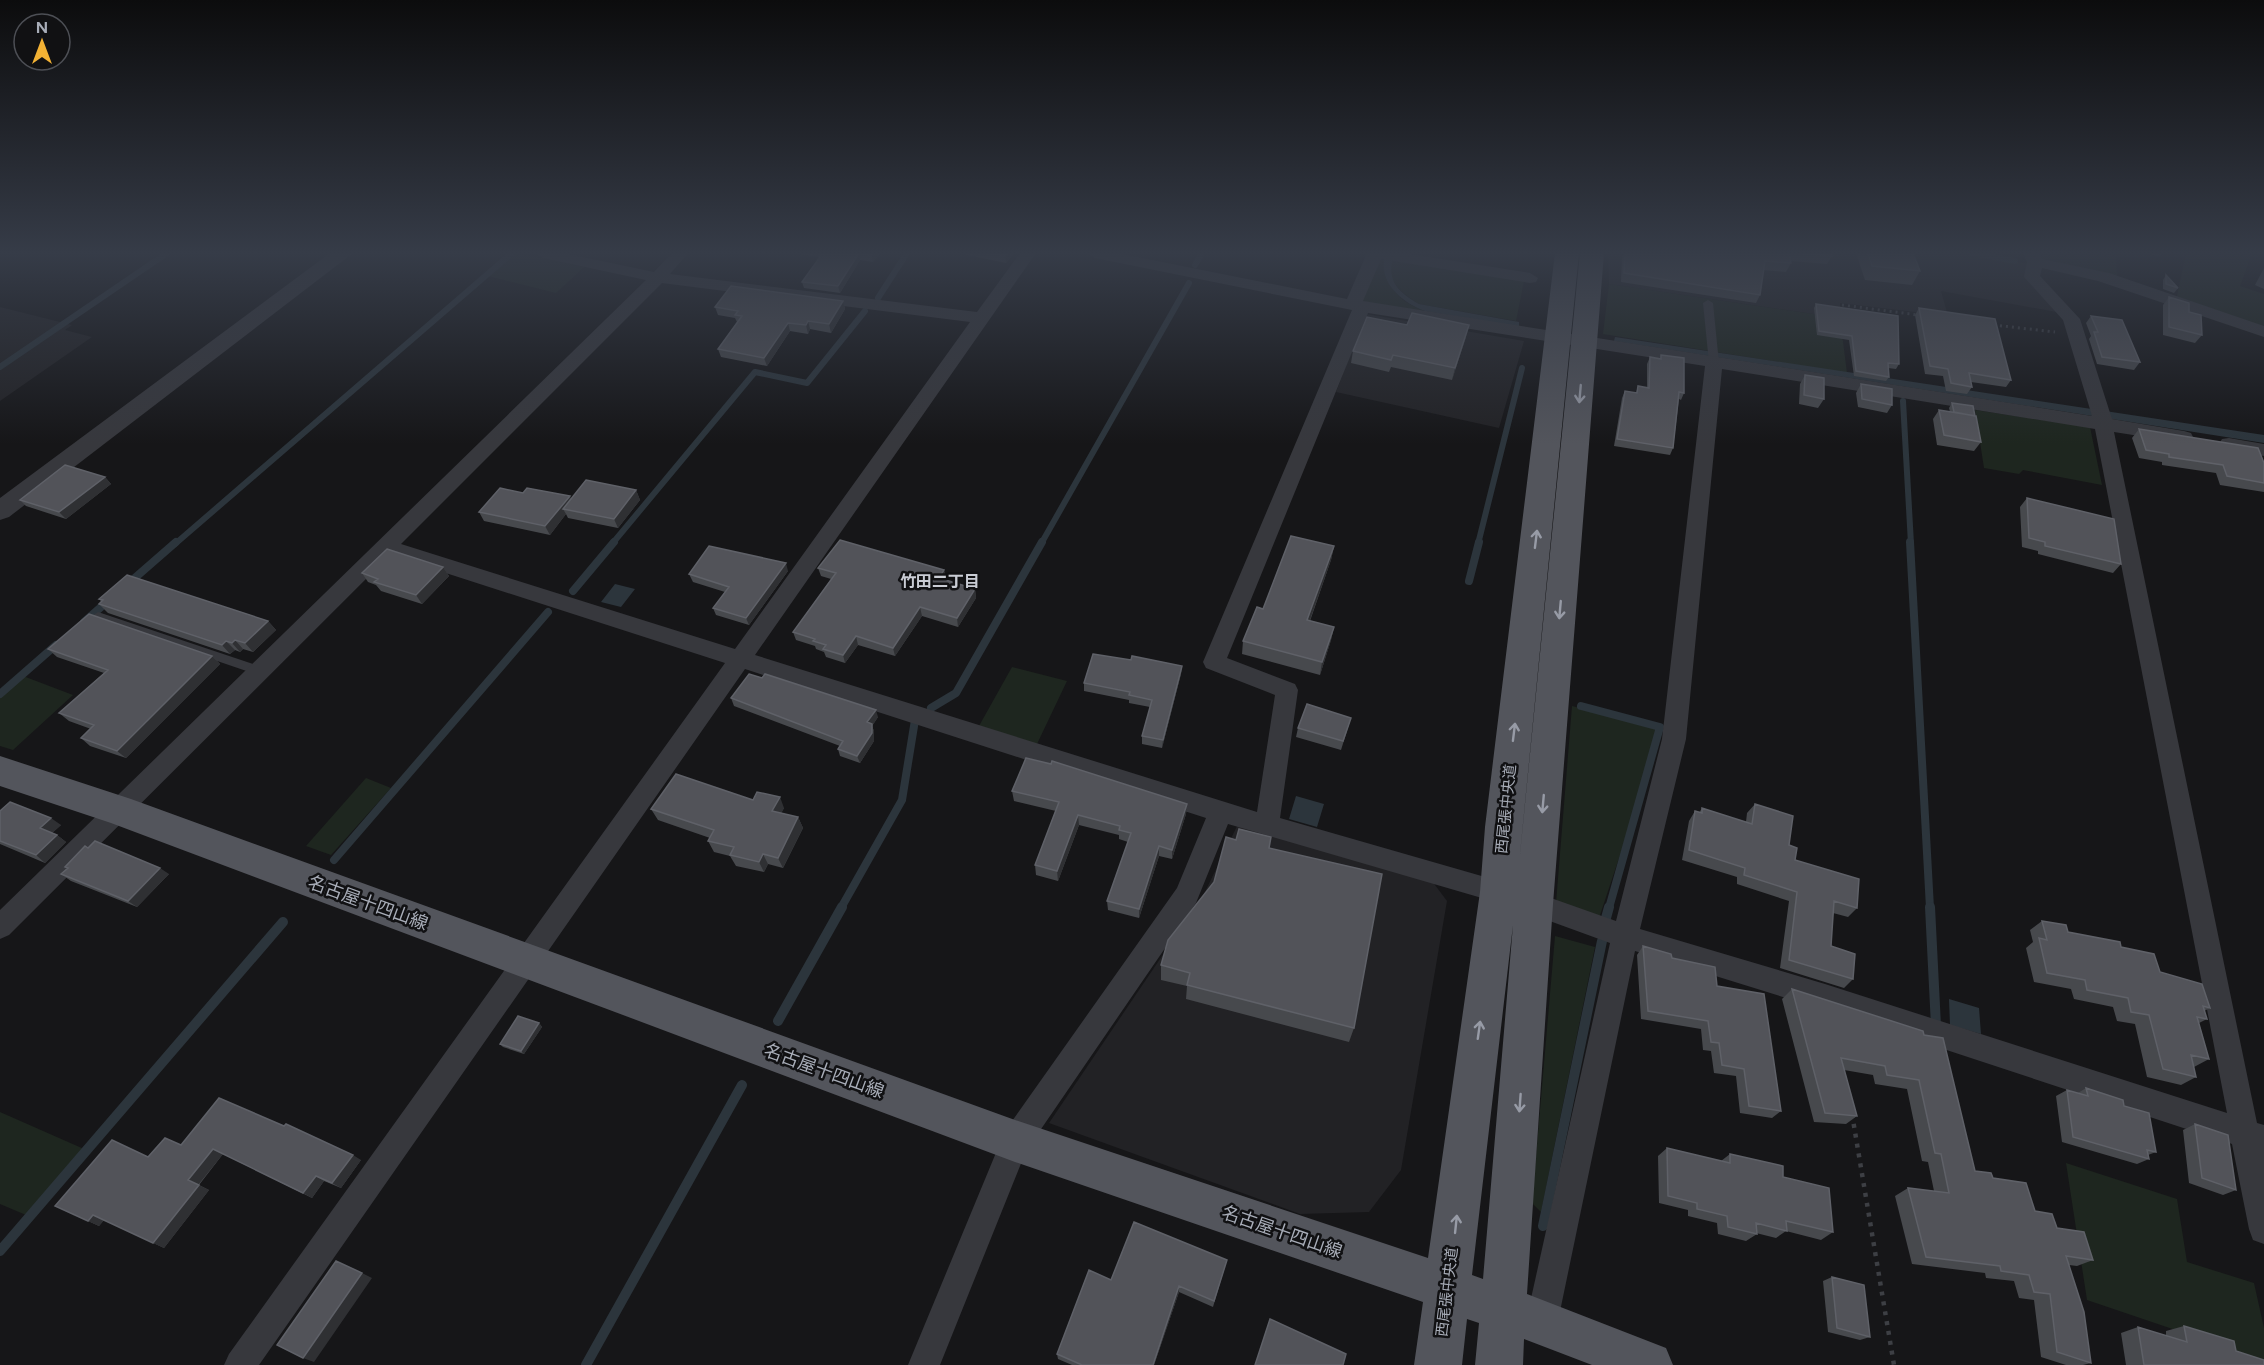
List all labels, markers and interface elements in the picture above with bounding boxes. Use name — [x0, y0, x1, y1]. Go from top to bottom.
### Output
north arrow — [12, 12, 72, 72]
text: N — [36, 18, 48, 37]
one-way arrow — [1574, 384, 1585, 404]
one-way arrow — [1531, 529, 1542, 549]
district label: 竹田二丁目 — [900, 572, 980, 591]
one-way arrow — [1554, 599, 1565, 619]
one-way arrow — [1509, 723, 1520, 743]
street label: 西尾張中央道 — [1492, 763, 1520, 855]
one-way arrow — [1537, 793, 1548, 813]
street label: 名古屋十四山線 — [305, 871, 431, 935]
one-way arrow — [1474, 1021, 1485, 1040]
street label: 名古屋十四山線 — [761, 1039, 887, 1103]
one-way arrow — [1514, 1092, 1525, 1112]
street label: 名古屋十四山線 — [1219, 1201, 1345, 1263]
one-way arrow — [1451, 1214, 1462, 1234]
street label: 西尾張中央道 — [1433, 1246, 1461, 1338]

